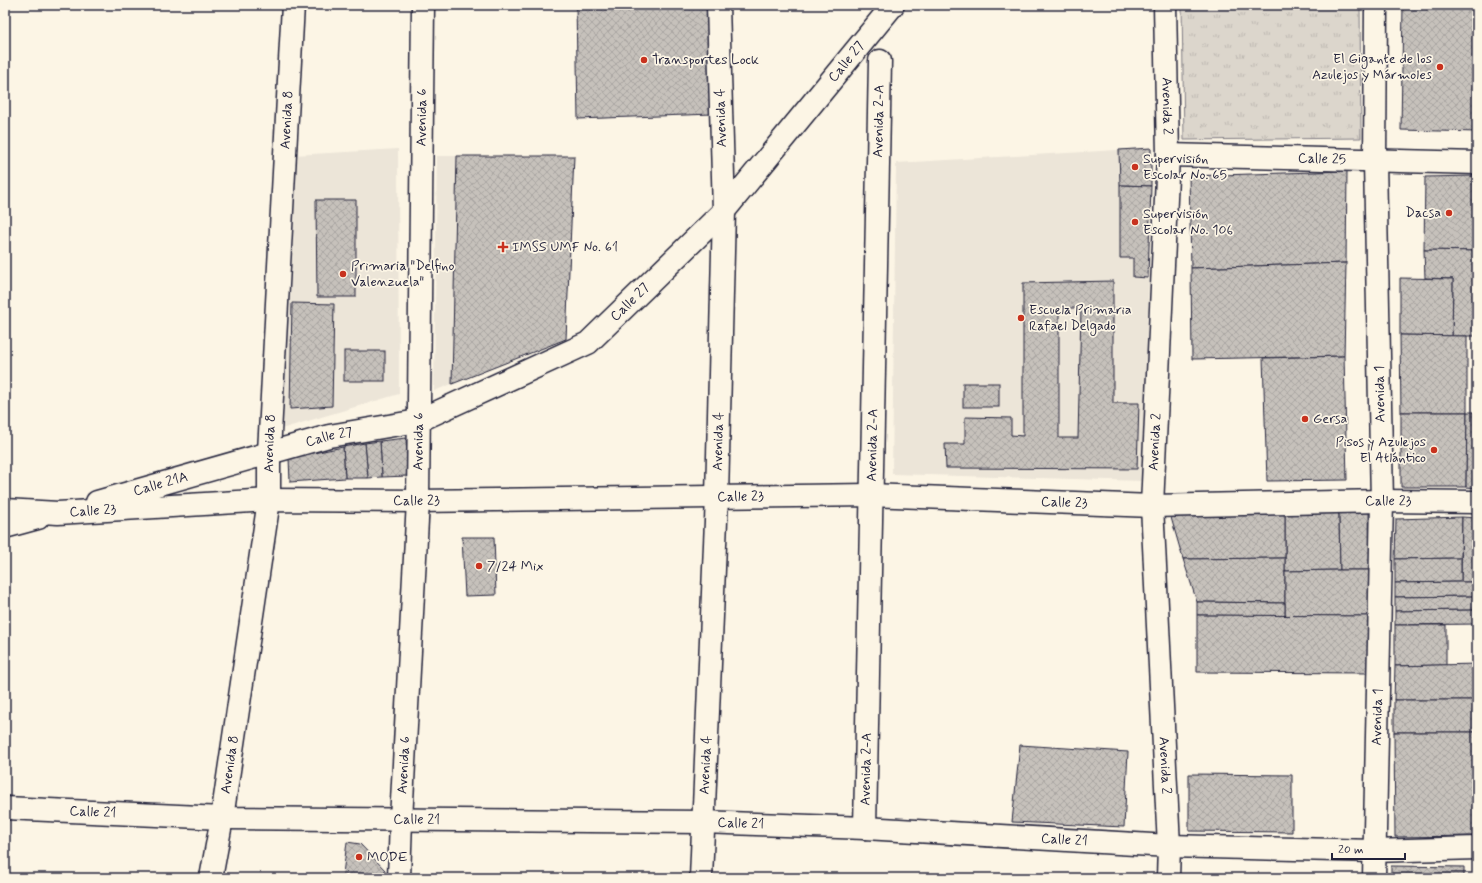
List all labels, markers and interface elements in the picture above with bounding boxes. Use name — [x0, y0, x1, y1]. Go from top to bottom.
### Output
street label: Calle 27 — [824, 38, 869, 86]
place label: El Gigante de los Azulejos y Mármoles — [1312, 50, 1432, 84]
place label: Transportes Lock — [652, 51, 759, 69]
marker: Transportes Lock — [639, 55, 649, 65]
marker: El Gigante de los Azulejos y Mármoles — [1435, 62, 1445, 72]
street label: Avenida 2 — [1157, 77, 1177, 135]
street label: Avenida 2-A — [869, 84, 889, 158]
street label: Avenida 6 — [413, 88, 431, 147]
street label: Avenida 4 — [711, 88, 731, 148]
street label: Avenida 8 — [276, 90, 297, 150]
street label: Calle 25 — [1298, 149, 1346, 169]
place label: Supervisión Escolar No. 65 — [1143, 150, 1227, 184]
marker: Supervisión Escolar No. 65 — [1130, 162, 1140, 172]
place label: Dacsa — [1405, 204, 1441, 222]
place label: Supervisión Escolar No. 106 — [1143, 205, 1233, 239]
marker: Dacsa — [1444, 208, 1454, 218]
marker: Supervisión Escolar No. 106 — [1130, 217, 1140, 227]
place label: IMSS UMF No. 61 — [512, 238, 618, 256]
marker: IMSS UMF No. 61 — [497, 241, 509, 253]
place label: Primaria "Delfino Valenzuela" — [351, 257, 454, 291]
marker: Primaria "Delfino Valenzuela" — [338, 269, 348, 279]
street label: Calle 27 — [607, 279, 653, 325]
place label: Escuela Primaria Rafael Delgado — [1029, 301, 1132, 336]
marker: Escuela Primaria Rafael Delgado — [1016, 313, 1026, 323]
street label: Avenida 1 — [1371, 365, 1389, 423]
street label: Avenida 2-A — [863, 408, 882, 482]
place label: Gersa — [1313, 410, 1347, 428]
street label: Avenida 6 — [409, 412, 428, 471]
street label: Avenida 4 — [709, 412, 728, 471]
street label: Avenida 2 — [1145, 413, 1166, 471]
street label: Avenida 8 — [260, 414, 280, 473]
marker: Gersa — [1300, 414, 1310, 424]
street label: Calle 27 — [303, 423, 354, 451]
place label: Pisos y Azulejos El Atlántico — [1336, 433, 1426, 467]
marker: Pisos y Azulejos El Atlántico — [1429, 445, 1439, 455]
street label: Calle 21A — [131, 468, 190, 500]
street label: Calle 23 — [717, 487, 764, 506]
street label: Calle 23 — [393, 492, 440, 510]
street label: Calle 23 — [1365, 492, 1412, 510]
street label: Calle 23 — [1041, 493, 1088, 512]
street label: Calle 23 — [69, 500, 117, 521]
place label: 7/24 Mix — [487, 557, 543, 575]
marker: 7/24 Mix — [474, 561, 484, 571]
street label: Avenida 1 — [1368, 688, 1387, 746]
street label: Avenida 2-A — [856, 732, 876, 806]
street label: Avenida 8 — [217, 734, 243, 795]
street label: Avenida 4 — [696, 735, 716, 795]
street label: Avenida 6 — [393, 736, 414, 795]
street label: Avenida 2 — [1155, 736, 1175, 795]
street label: Calle 21 — [69, 802, 117, 822]
street label: Calle 21 — [393, 810, 440, 829]
street label: Calle 21 — [717, 814, 764, 833]
street label: Calle 21 — [1040, 829, 1088, 850]
scale bar — [1332, 835, 1405, 861]
text: 20 m — [1338, 842, 1364, 858]
place label: MODE — [367, 848, 408, 866]
marker: MODE — [354, 852, 364, 862]

